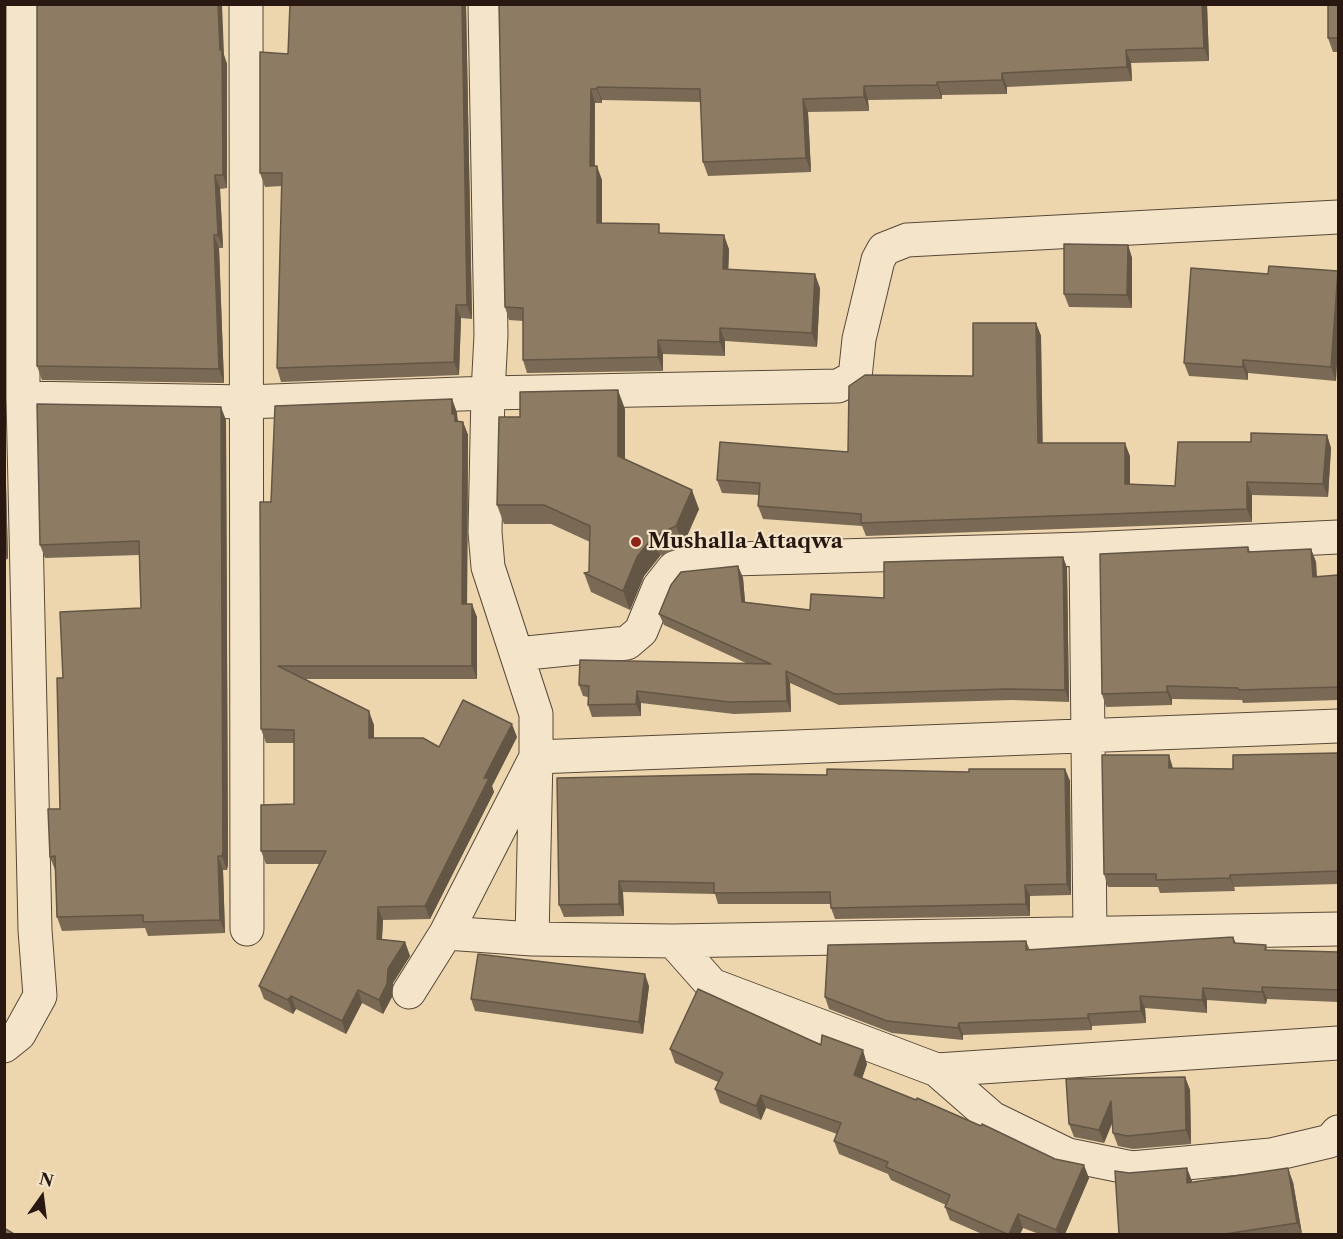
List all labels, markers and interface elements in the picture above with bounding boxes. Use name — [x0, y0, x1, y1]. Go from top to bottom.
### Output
place label: Mushalla Attaqwa — [648, 529, 843, 555]
marker: Mushalla Attaqwa — [629, 535, 643, 549]
north arrow — [12, 1167, 72, 1227]
text: N — [37, 1168, 56, 1191]

